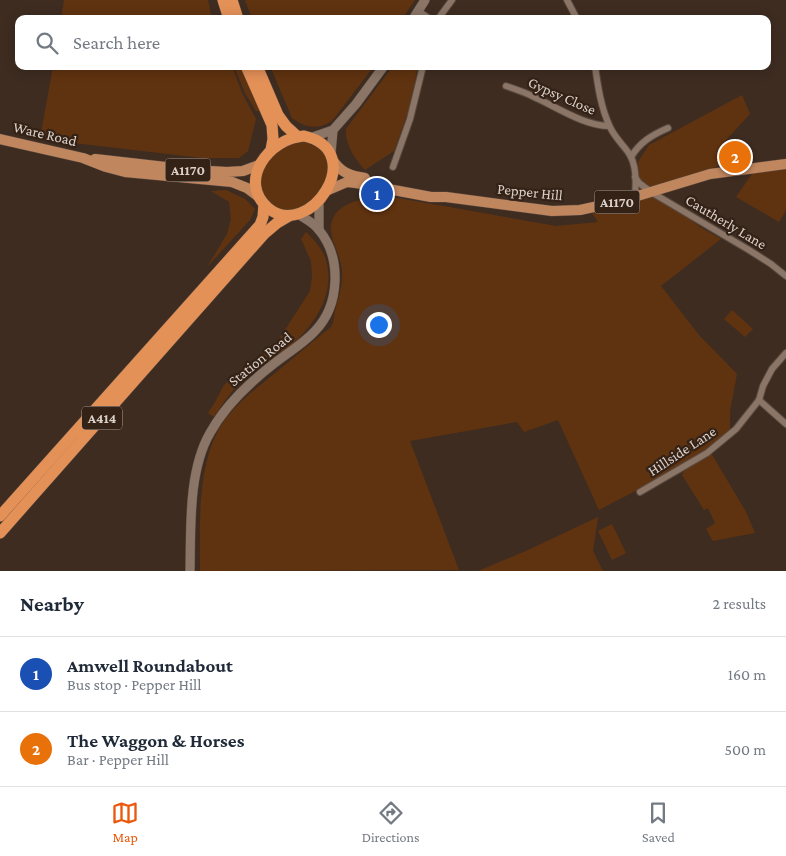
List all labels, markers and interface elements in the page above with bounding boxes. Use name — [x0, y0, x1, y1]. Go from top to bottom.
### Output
search box — [15, 15, 771, 70]
icon: search — [33, 29, 61, 57]
text: Search here — [73, 32, 160, 53]
street label: Gypsy Close — [525, 74, 599, 119]
street label: Ware Road — [12, 119, 78, 149]
pin: 2 — [719, 138, 751, 176]
road number: A1170 — [166, 158, 210, 182]
pin: 1 — [361, 175, 393, 213]
street label: Pepper Hill — [496, 181, 564, 204]
road number: A1170 — [594, 190, 640, 213]
street label: Cautherly Lane — [682, 192, 770, 253]
your location — [366, 312, 392, 338]
street label: Station Road — [225, 329, 295, 389]
road number: A414 — [82, 406, 122, 429]
street label: Hillside Lane — [645, 423, 719, 479]
text: Nearby — [20, 592, 84, 616]
text: 2 results — [713, 595, 766, 612]
text: Amwell Roundabout — [67, 655, 233, 676]
text: 1 — [33, 666, 39, 683]
text: 160 m — [728, 666, 766, 683]
text: Bus stop · Pepper Hill — [67, 676, 202, 693]
text: The Waggon & Horses — [67, 730, 244, 751]
text: 2 — [32, 741, 40, 758]
text: 500 m — [725, 741, 766, 758]
text: Bar · Pepper Hill — [67, 751, 169, 768]
tab: Map — [111, 799, 139, 845]
tab: Directions — [362, 799, 420, 845]
tab: Saved — [642, 799, 675, 845]

